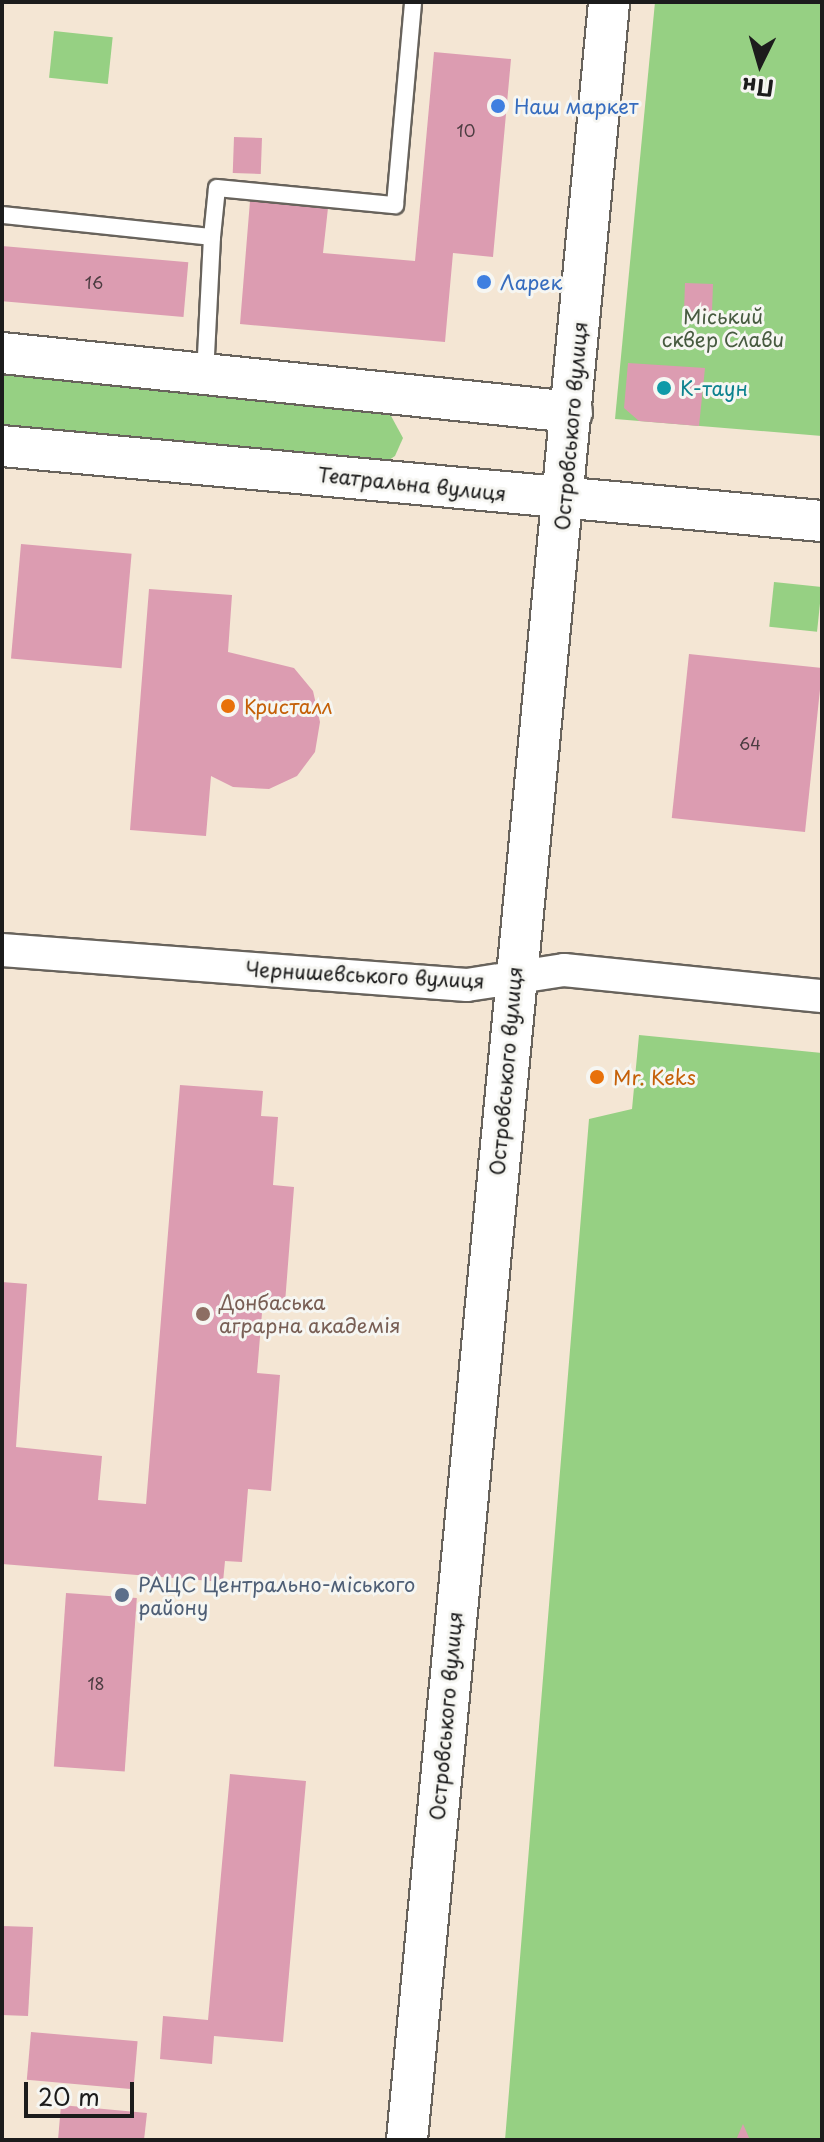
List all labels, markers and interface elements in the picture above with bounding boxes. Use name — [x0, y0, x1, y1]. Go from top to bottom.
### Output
north arrow — [720, 24, 800, 104]
text: Пн — [741, 71, 775, 106]
place label: Наш маркет — [514, 94, 639, 118]
marker: Наш маркет — [489, 97, 507, 115]
house number: 10 — [457, 120, 475, 140]
place label: Ларек — [500, 270, 562, 294]
house number: 16 — [85, 272, 103, 292]
marker: Ларек — [475, 273, 493, 291]
park label: Міський сквер Слави — [661, 305, 785, 352]
street label: Островського вулиця — [550, 320, 592, 532]
place label: K-таун — [680, 376, 748, 400]
marker: K-таун — [655, 379, 673, 397]
street label: Театральна вулиця — [316, 462, 508, 506]
place label: Кристалл — [244, 694, 332, 718]
marker: Кристалл — [219, 697, 237, 715]
house number: 64 — [739, 733, 761, 753]
street label: Чернишевського вулиця — [245, 957, 485, 993]
street label: Островського вулиця — [485, 965, 527, 1177]
place label: Mr. Keks — [613, 1065, 696, 1089]
marker: Mr. Keks — [588, 1068, 606, 1086]
place label: Донбаська аграрна академія — [219, 1290, 401, 1337]
marker: Донбаська аграрна академія — [194, 1305, 212, 1323]
place label: РАЦС Центрально-міського району — [138, 1572, 415, 1619]
marker: РАЦС Центрально-міського району — [113, 1586, 131, 1604]
street label: Островського вулиця — [425, 1610, 467, 1822]
house number: 18 — [87, 1673, 105, 1693]
scale bar — [28, 2066, 138, 2116]
text: 20 m — [38, 2078, 100, 2114]

